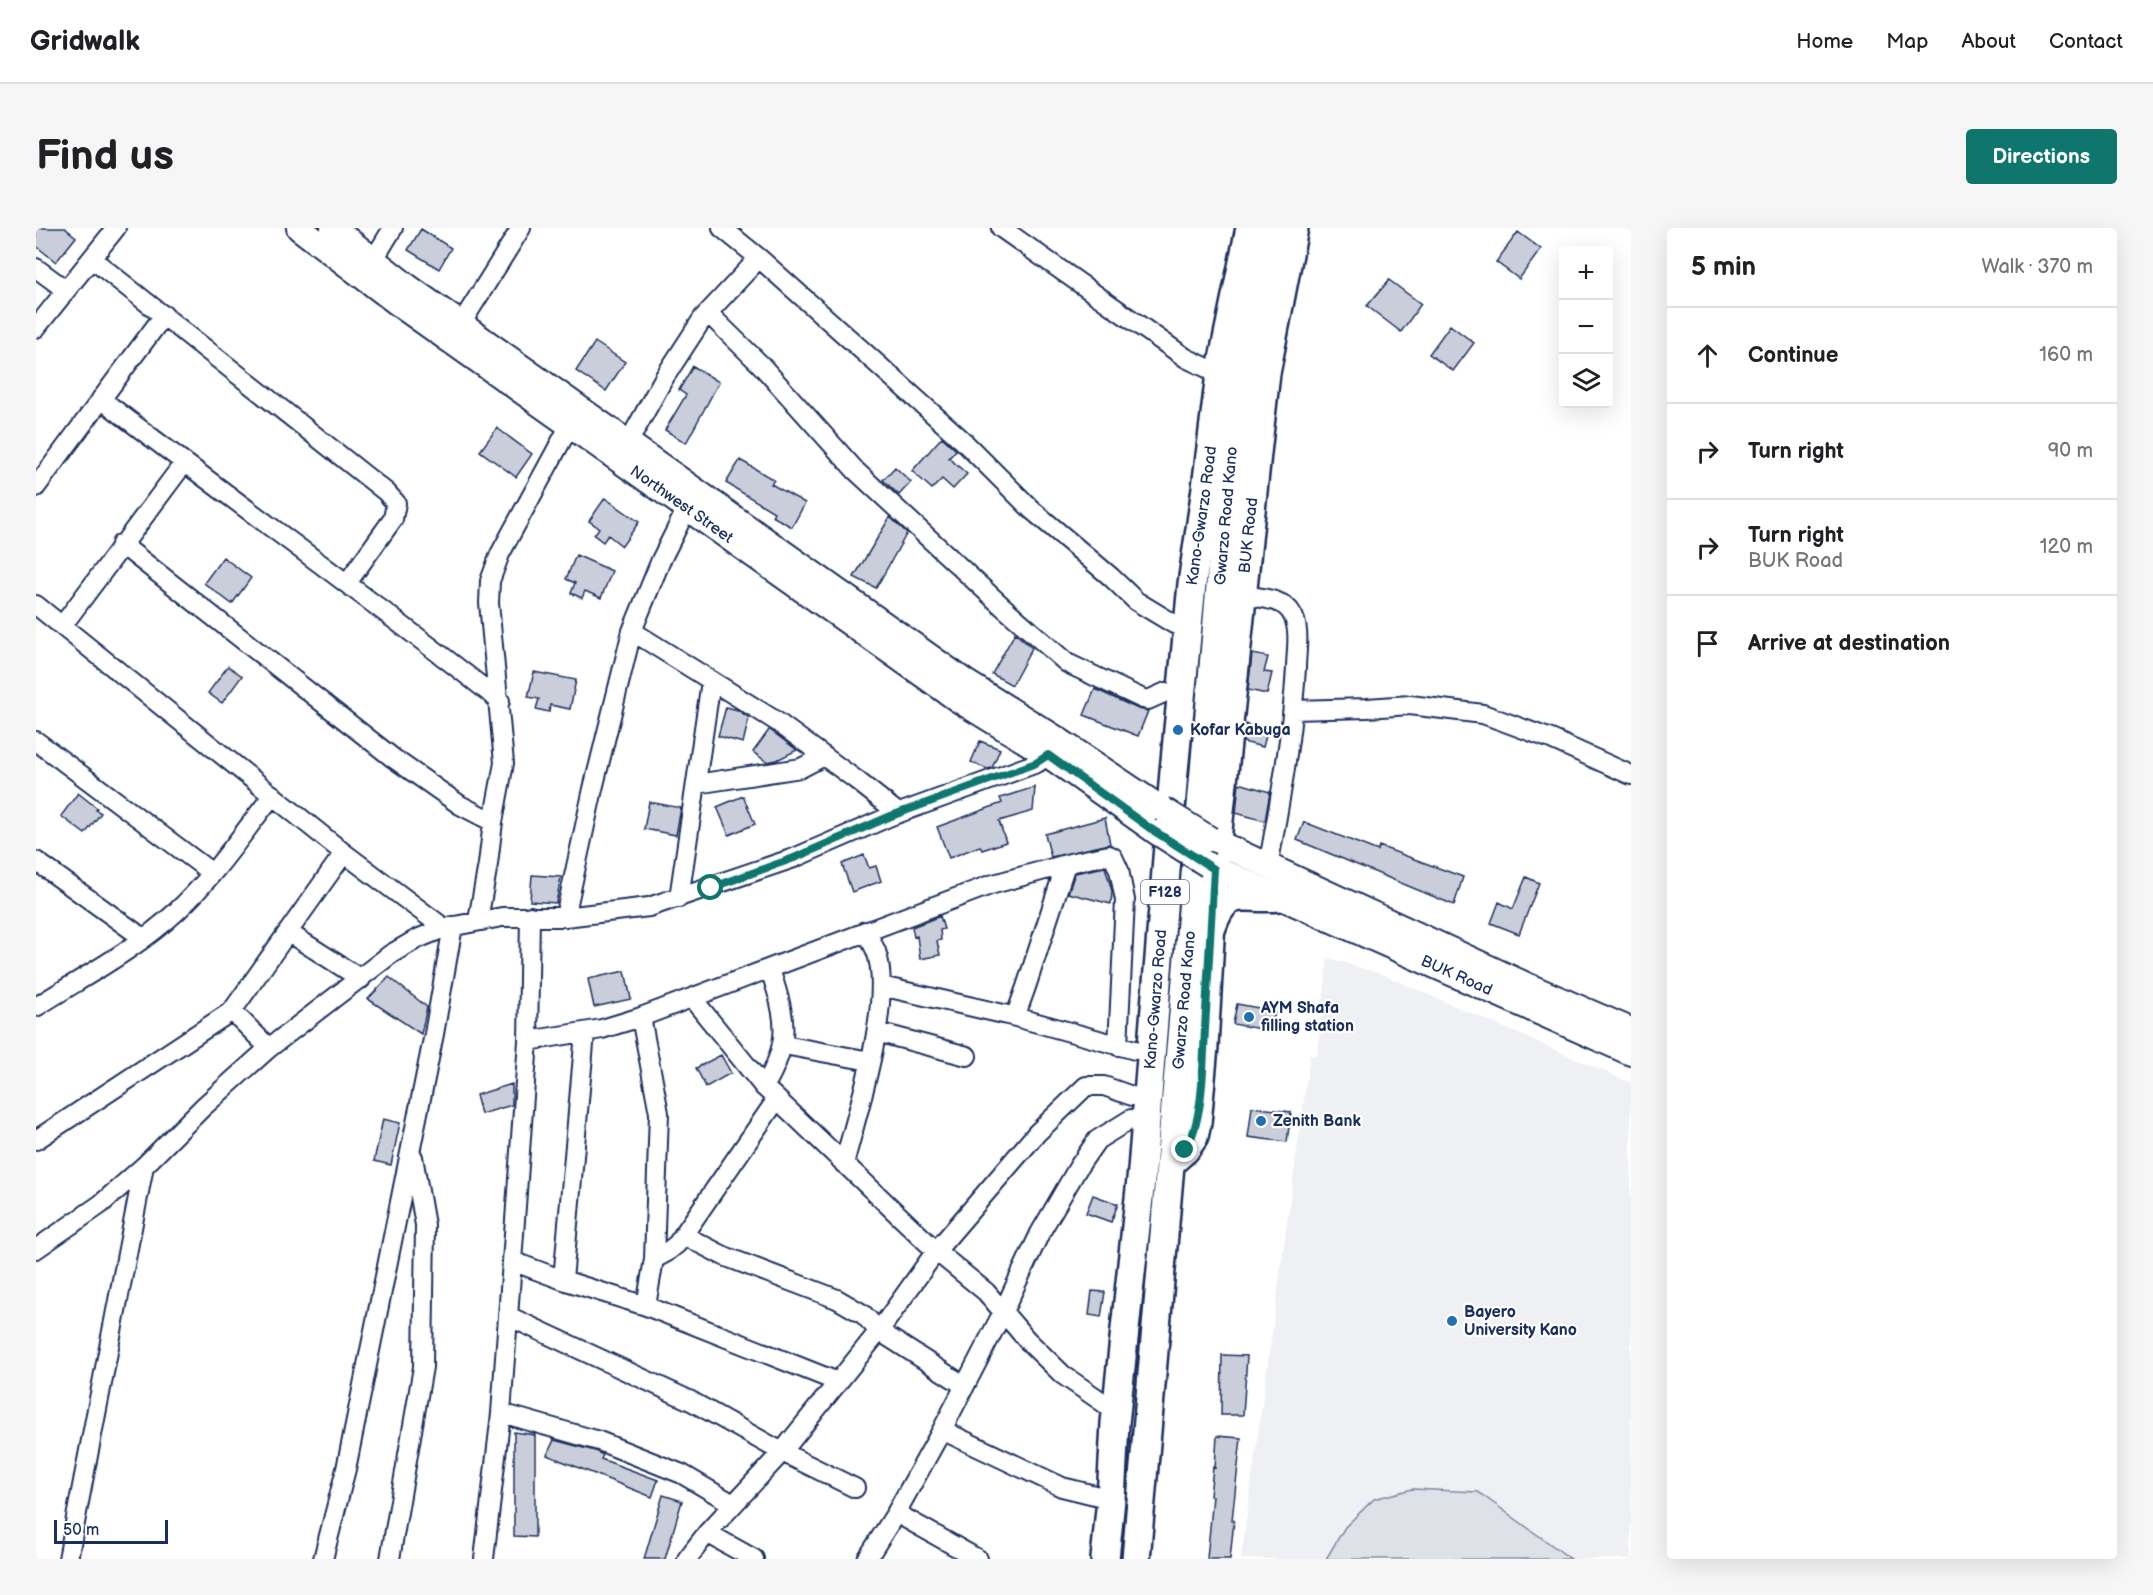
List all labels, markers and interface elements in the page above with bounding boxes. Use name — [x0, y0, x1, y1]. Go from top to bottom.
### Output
text: Gridwalk — [30, 25, 140, 58]
text: Home — [1796, 29, 1853, 54]
text: Map — [1886, 29, 1928, 54]
text: About — [1961, 29, 2016, 54]
text: Contact — [2049, 29, 2123, 54]
button: Directions — [1966, 129, 2117, 184]
text: Find us — [36, 131, 174, 182]
map controls — [1559, 246, 1613, 408]
button: + — [1559, 246, 1613, 300]
text: 5 min — [1691, 252, 1756, 283]
text: Walk · 370 m — [1981, 255, 2093, 279]
button: − — [1559, 300, 1613, 354]
icon: ahead — [1691, 339, 1724, 372]
text: Continue — [1748, 342, 1838, 369]
text: 160 m — [2039, 343, 2093, 367]
button: layers — [1559, 354, 1613, 408]
icon: right — [1691, 435, 1724, 468]
text: Turn right — [1748, 438, 1844, 465]
text: 90 m — [2048, 439, 2093, 463]
street label: Kano-Gwarzo Road — [1182, 445, 1221, 587]
street label: Gwarzo Road Kano — [1211, 446, 1241, 586]
street label: Northwest Street — [626, 461, 737, 547]
street label: BUK Road — [1235, 497, 1262, 574]
text: Turn right — [1748, 522, 1844, 549]
icon: right — [1691, 531, 1724, 564]
text: 120 m — [2040, 535, 2093, 559]
text: BUK Road — [1748, 549, 1843, 573]
icon: arrive — [1691, 627, 1724, 660]
text: Arrive at destination — [1748, 630, 1950, 657]
place label: Kofar Kabuga — [1190, 721, 1291, 740]
marker: Kofar Kabuga — [1171, 723, 1185, 737]
route start — [697, 874, 723, 900]
road number: F128 — [1141, 880, 1189, 904]
street label: Kano-Gwarzo Road — [1141, 929, 1171, 1070]
street label: Gwarzo Road Kano — [1169, 930, 1200, 1070]
street label: BUK Road — [1418, 951, 1495, 1000]
place label: AYM Shafa filling station — [1260, 999, 1354, 1036]
marker: AYM Shafa filling station — [1242, 1010, 1256, 1024]
place label: Zenith Bank — [1273, 1112, 1361, 1131]
marker: Zenith Bank — [1254, 1114, 1268, 1128]
route end — [1171, 1136, 1197, 1162]
place label: Bayero University Kano — [1464, 1303, 1577, 1340]
marker: Bayero University Kano — [1445, 1314, 1459, 1328]
scale bar — [54, 1517, 168, 1544]
text: 50 m — [63, 1521, 99, 1540]

